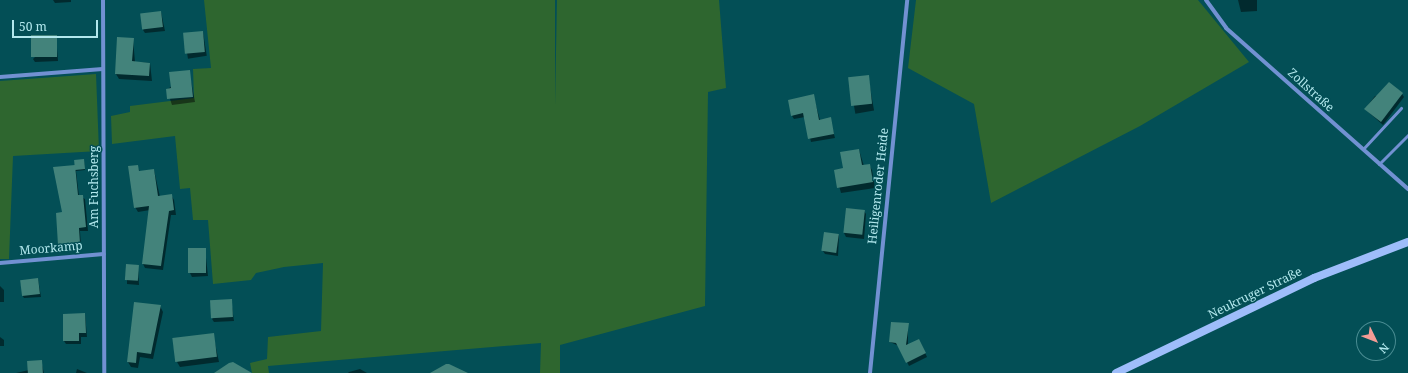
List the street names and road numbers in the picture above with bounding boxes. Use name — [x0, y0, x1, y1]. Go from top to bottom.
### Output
street label: Zollstraße — [1285, 65, 1337, 115]
street label: Heiligenroder Heide — [865, 127, 891, 245]
street label: Am Fuchsberg — [87, 146, 101, 228]
street label: Moorkamp — [19, 238, 83, 258]
street label: Neukruger Straße — [1206, 264, 1304, 322]

